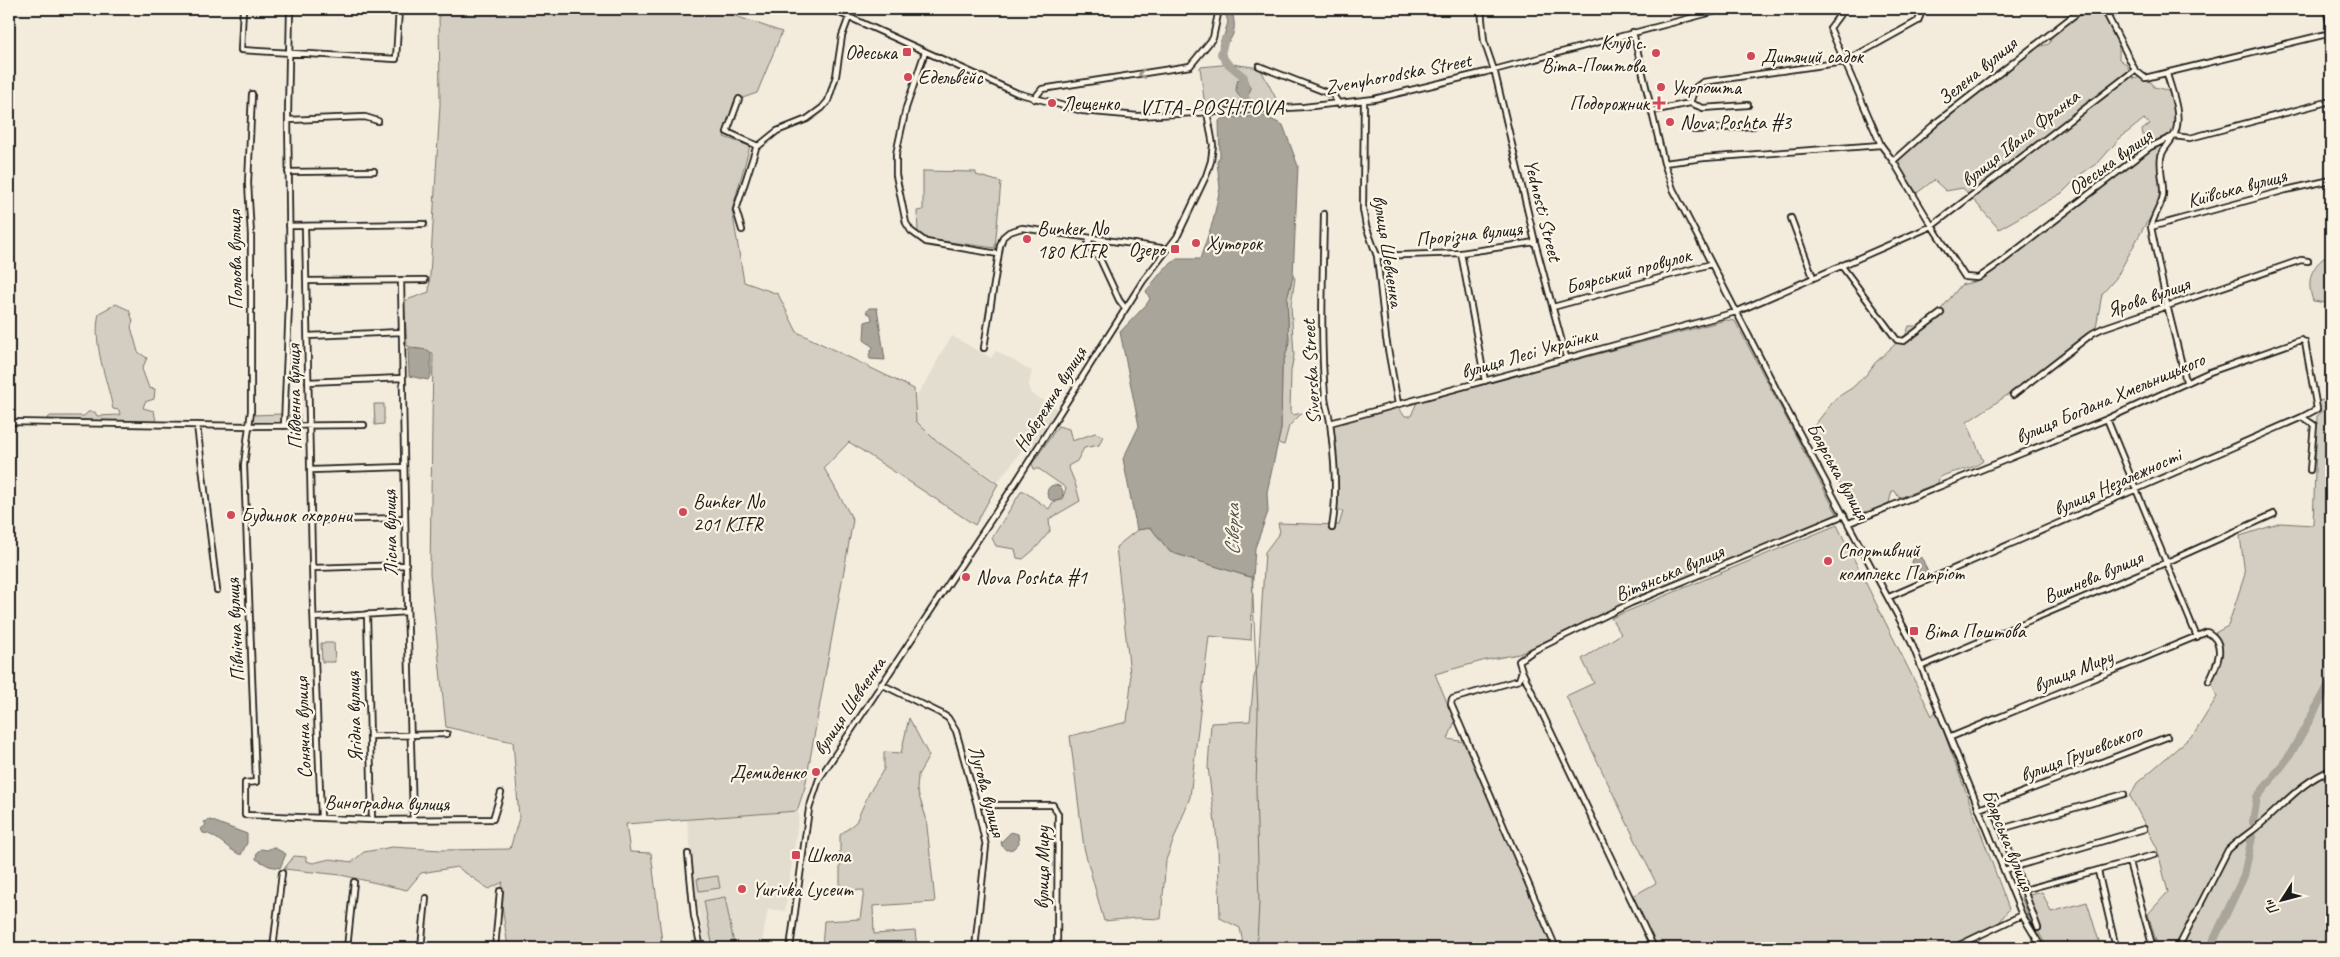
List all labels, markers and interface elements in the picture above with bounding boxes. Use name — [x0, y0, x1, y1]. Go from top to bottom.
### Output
place label: Клуб с. Віта-Поштова — [1542, 30, 1648, 78]
street label: Зелена вулиця — [1932, 30, 2023, 111]
place label: Одеська — [845, 40, 899, 65]
place label: Дитячий садок — [1761, 44, 1865, 69]
marker: Одеська — [901, 46, 913, 58]
street label: Zvenyhorodska Street — [1323, 47, 1476, 100]
marker: Клуб с. Віта-Поштова — [1650, 47, 1662, 59]
marker: Дитячий садок — [1745, 50, 1757, 62]
place label: Едельвейс — [918, 65, 983, 90]
one-way arrow — [1137, 68, 1146, 78]
marker: Едельвейс — [902, 71, 914, 83]
place label: Укрпошта — [1671, 75, 1743, 100]
marker: Укрпошта — [1655, 81, 1667, 93]
street label: вулиця Івана Франка — [1956, 83, 2085, 192]
place label: Лещенко — [1062, 91, 1120, 116]
place label: Подорожник — [1570, 91, 1651, 116]
district label: VITA-POSHTOVA — [1139, 93, 1285, 121]
marker: Лещенко — [1046, 97, 1058, 109]
marker: Подорожник — [1653, 97, 1665, 109]
place label: Nova Poshta #3 — [1680, 110, 1793, 135]
marker: Nova Poshta #3 — [1664, 116, 1676, 128]
street label: Одеська вулиця — [2063, 122, 2158, 201]
street label: Yednosti Street — [1518, 156, 1568, 266]
street label: Київська вулиця — [2185, 163, 2290, 213]
street label: вулиця Шевченка — [1367, 193, 1409, 311]
street label: Польова вулиця — [222, 208, 248, 310]
place label: Bunker No 180 KIFR — [1037, 216, 1110, 264]
street label: Прорізна вулиця — [1414, 216, 1524, 253]
place label: Хуторок — [1206, 231, 1264, 256]
marker: Bunker No 180 KIFR — [1021, 233, 1033, 245]
place label: Озеро — [1129, 237, 1167, 263]
marker: Хуторок — [1190, 237, 1202, 249]
street label: Боярський провулок — [1563, 242, 1695, 300]
marker: Озеро — [1169, 243, 1181, 255]
street label: Ярова вулиця — [2104, 271, 2194, 323]
street label: Siverska Street — [1296, 317, 1326, 425]
street label: вулиця Лесі Українки — [1458, 321, 1601, 384]
street label: Набережна вулиця — [1008, 341, 1093, 456]
street label: Південна вулиця — [281, 342, 307, 450]
street label: вулиця Богдана Хмельницького — [2012, 346, 2209, 449]
street label: Боярська вулиця — [1801, 418, 1876, 526]
street label: вулиця Незалежності — [2049, 442, 2187, 522]
street label: Лісна вулиця — [377, 489, 403, 576]
place label: Bunker No 201 KIFR — [693, 489, 766, 537]
water label: Сіверка — [1219, 502, 1245, 556]
place label: Будинок охорони — [241, 503, 353, 528]
marker: Bunker No 201 KIFR — [677, 506, 689, 518]
marker: Будинок охорони — [225, 509, 237, 521]
street label: Вітянська вулиця — [1611, 538, 1729, 607]
place label: Спортивний комплекс Патріот — [1838, 538, 1966, 586]
street label: Вишнева вулиця — [2040, 544, 2148, 609]
marker: Спортивний комплекс Патріот — [1822, 555, 1834, 567]
place label: Nova Poshta #1 — [976, 565, 1088, 590]
marker: Nova Poshta #1 — [960, 571, 972, 583]
street label: Північна вулиця — [220, 577, 250, 682]
place label: Віта Поштова — [1924, 619, 2027, 644]
marker: Віта Поштова — [1908, 625, 1920, 637]
street label: вулиця Миру — [2030, 643, 2117, 698]
street label: вулиця Шевченка — [807, 651, 892, 760]
street label: Ягідна вулиця — [340, 670, 368, 763]
street label: Сонячна вулиця — [289, 675, 317, 779]
street label: вулиця Грушевського — [2016, 718, 2146, 788]
street label: Лугова вулиця — [963, 743, 1012, 841]
place label: Демиденко — [730, 760, 807, 785]
marker: Демиденко — [810, 766, 822, 778]
street label: Боярська вулиця — [1976, 785, 2041, 896]
street label: Виноградна вулиця — [324, 789, 450, 817]
street label: вулиця Миру — [1030, 825, 1055, 910]
place label: Школа — [806, 843, 852, 868]
marker: Школа — [790, 849, 802, 861]
north arrow — [2258, 874, 2308, 924]
place label: Yurivka Lyceum — [752, 877, 854, 902]
marker: Yurivka Lyceum — [736, 883, 748, 895]
text: Пн — [2260, 896, 2283, 918]

